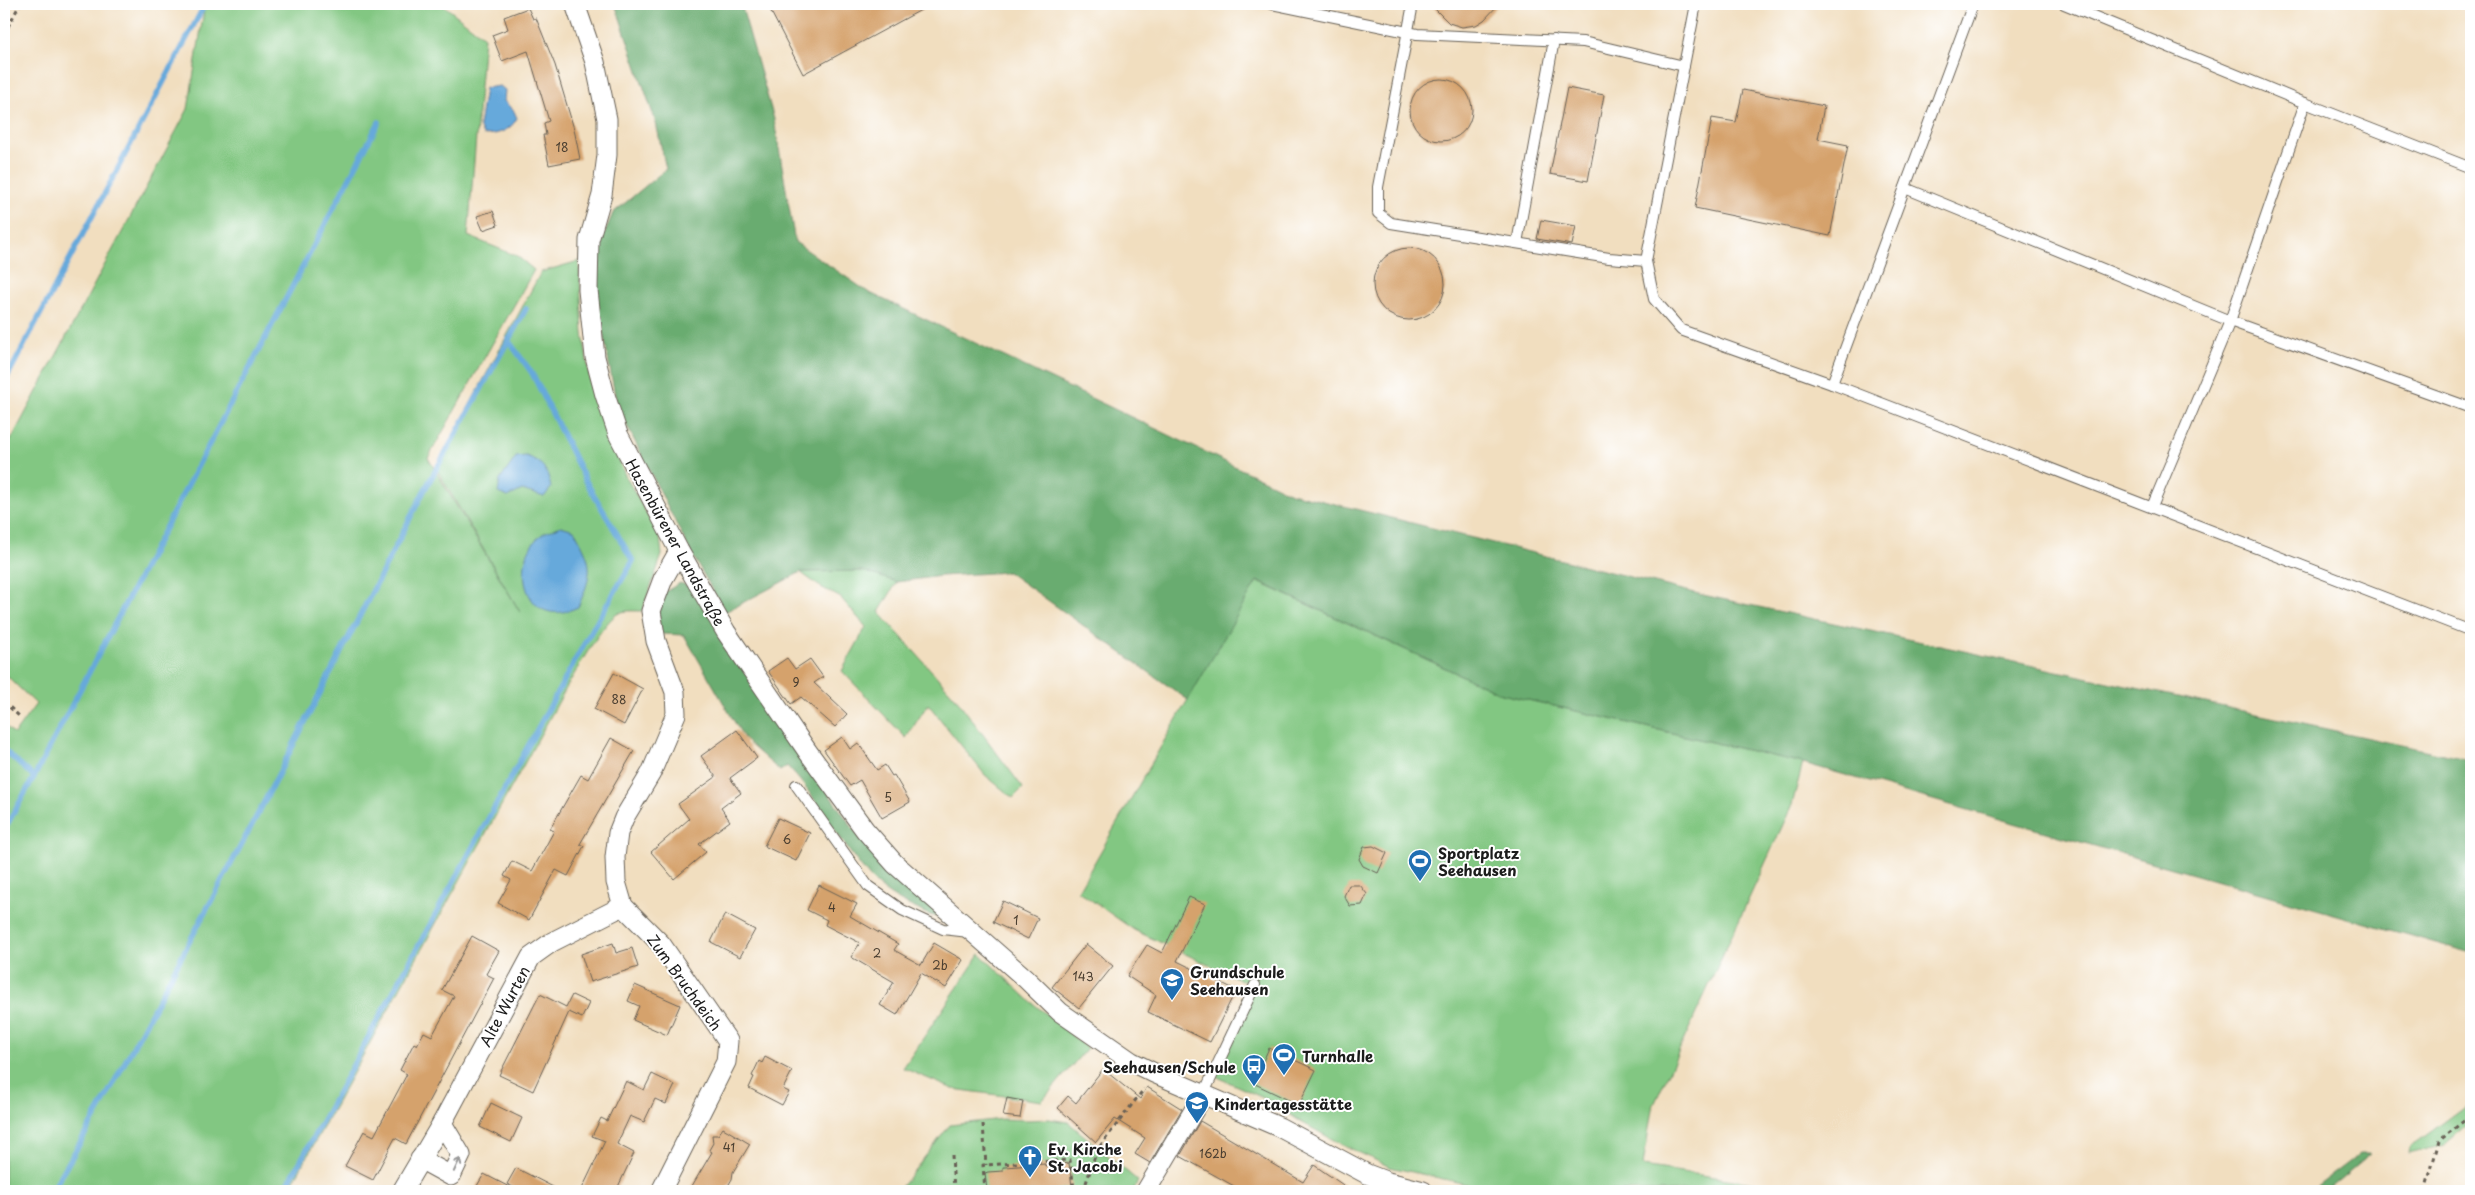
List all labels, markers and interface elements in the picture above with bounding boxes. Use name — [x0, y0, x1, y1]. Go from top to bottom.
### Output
house number: 18 — [556, 138, 568, 156]
street label: Hasenbürener Landstraße — [620, 454, 732, 630]
house number: 9 — [792, 673, 800, 691]
house number: 88 — [612, 690, 626, 708]
house number: 5 — [884, 788, 892, 806]
house number: 6 — [783, 830, 791, 848]
place label: Sportplatz Seehausen — [1438, 841, 1519, 881]
sports icon: Sportplatz Seehausen — [1407, 848, 1433, 882]
house number: 4 — [828, 898, 836, 916]
house number: 1 — [1013, 911, 1019, 929]
street label: Zum Bruchdeich — [642, 929, 728, 1035]
house number: 2 — [873, 944, 881, 962]
house number: 2b — [932, 956, 948, 974]
place label: Grundschule Seehausen — [1190, 960, 1285, 1000]
street label: Alte Wurten — [473, 962, 535, 1050]
house number: 143 — [1072, 967, 1094, 985]
school or university icon: Grundschule Seehausen — [1159, 967, 1185, 1001]
sports icon: Turnhalle — [1271, 1042, 1297, 1076]
place label: Turnhalle — [1302, 1044, 1373, 1067]
bus stop icon: Seehausen/Schule — [1241, 1053, 1267, 1087]
place label: Seehausen/Schule — [1103, 1055, 1236, 1078]
school or university icon: Kindertagesstätte — [1184, 1090, 1210, 1124]
place label: Kindertagesstätte — [1214, 1092, 1352, 1115]
place label: Ev. Kirche St. Jacobi — [1048, 1137, 1123, 1177]
house number: 41 — [723, 1138, 735, 1156]
church icon: Ev. Kirche St. Jacobi — [1017, 1144, 1043, 1178]
house number: 162b — [1199, 1144, 1227, 1162]
one-way arrow — [452, 1158, 462, 1173]

